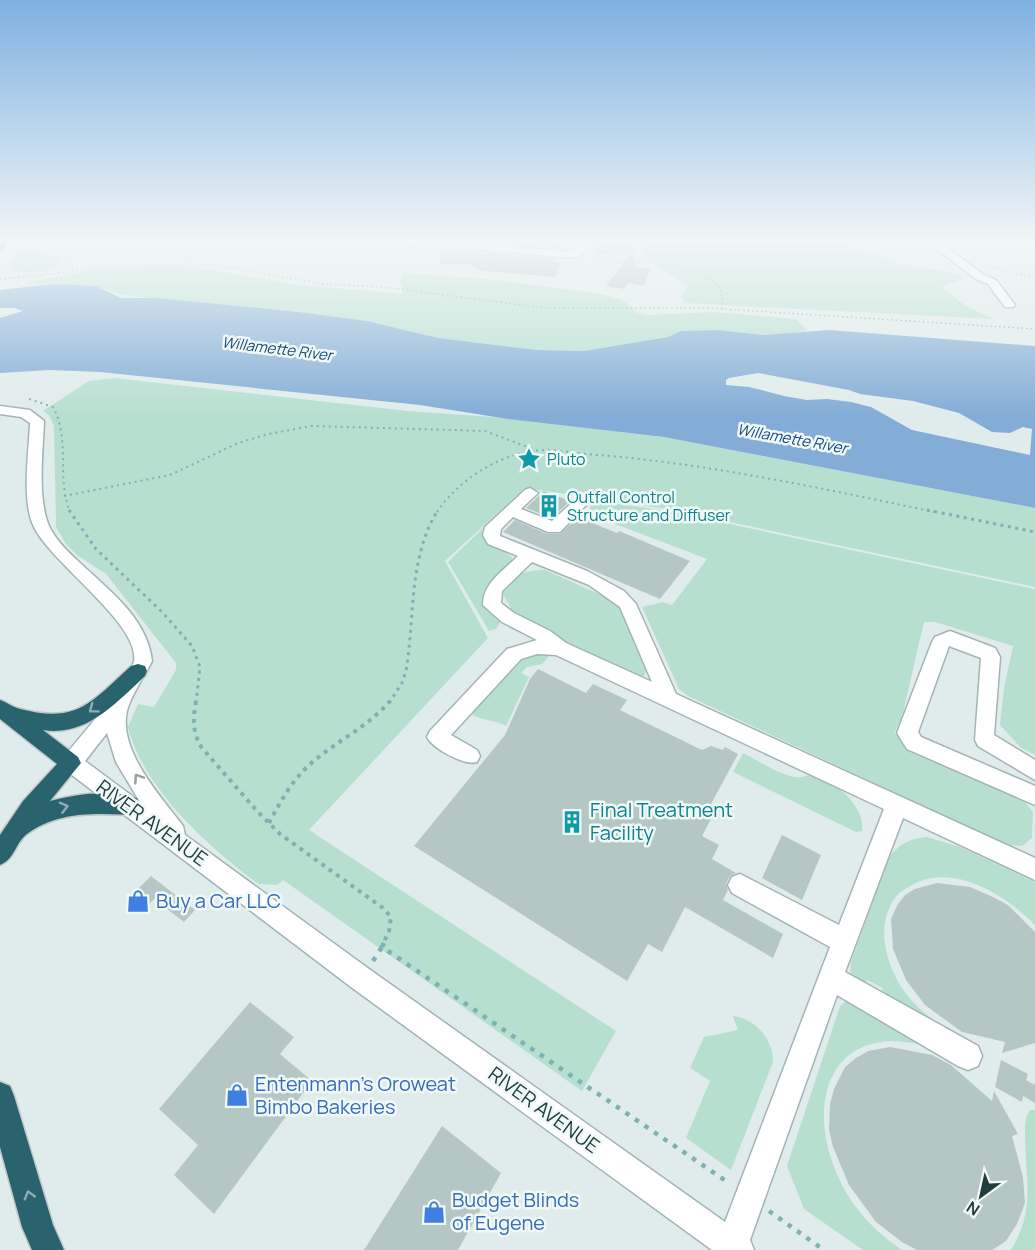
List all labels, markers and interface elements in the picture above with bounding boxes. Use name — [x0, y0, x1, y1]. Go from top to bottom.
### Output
water label: Willamette River — [221, 331, 336, 366]
water label: Willamette River — [735, 418, 851, 459]
place icon: Pluto — [516, 446, 542, 472]
place label: Pluto — [547, 448, 585, 470]
place label: Outfall Control Structure and Diffuser — [567, 486, 731, 526]
building icon: Outfall Control Structure and Diffuser — [536, 493, 562, 519]
one-way arrow — [89, 702, 100, 713]
street label: RIVER AVENUE — [91, 773, 213, 872]
one-way arrow — [134, 774, 145, 785]
place label: Final Treatment Facility — [590, 796, 733, 846]
one-way arrow — [59, 801, 69, 814]
building icon: Final Treatment Facility — [559, 809, 585, 835]
place label: Buy a Car LLC — [156, 887, 281, 914]
shop icon: Buy a Car LLC — [125, 888, 151, 914]
street label: RIVER AVENUE — [483, 1060, 605, 1159]
place label: Entenmann's Oroweat Bimbo Bakeries — [255, 1070, 456, 1120]
shop icon: Entenmann's Oroweat Bimbo Bakeries — [224, 1082, 250, 1108]
north arrow — [951, 1166, 1011, 1226]
place label: Budget Blinds of Eugene — [452, 1186, 579, 1236]
one-way arrow — [24, 1190, 36, 1201]
text: N — [962, 1196, 984, 1221]
shop icon: Budget Blinds of Eugene — [421, 1199, 447, 1225]

